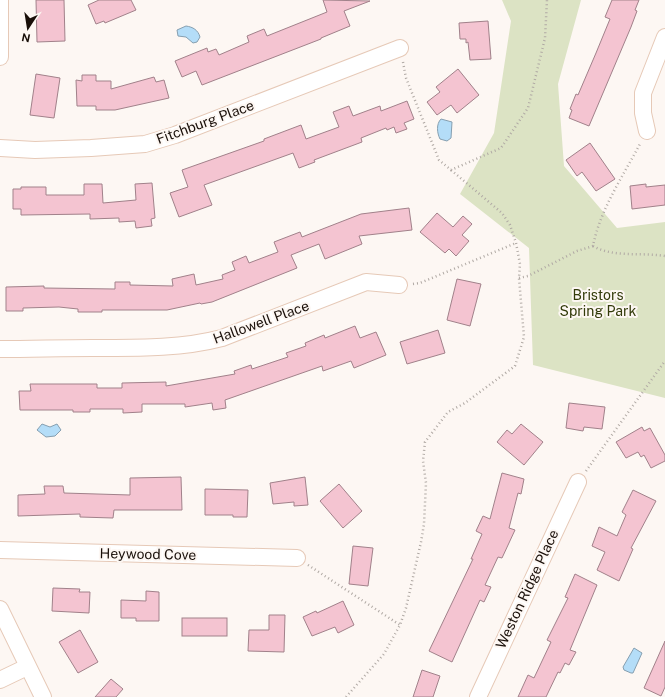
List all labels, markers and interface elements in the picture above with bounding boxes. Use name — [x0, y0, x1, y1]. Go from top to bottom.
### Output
north arrow — [8, 8, 48, 48]
text: N — [20, 31, 31, 45]
street label: Fitchburg Place — [154, 97, 256, 147]
park label: Bristors Spring Park — [560, 287, 637, 319]
street label: Hallowell Place — [211, 297, 311, 347]
street label: Weston Ridge Place — [492, 527, 562, 651]
street label: Heywood Cove — [100, 545, 197, 563]

